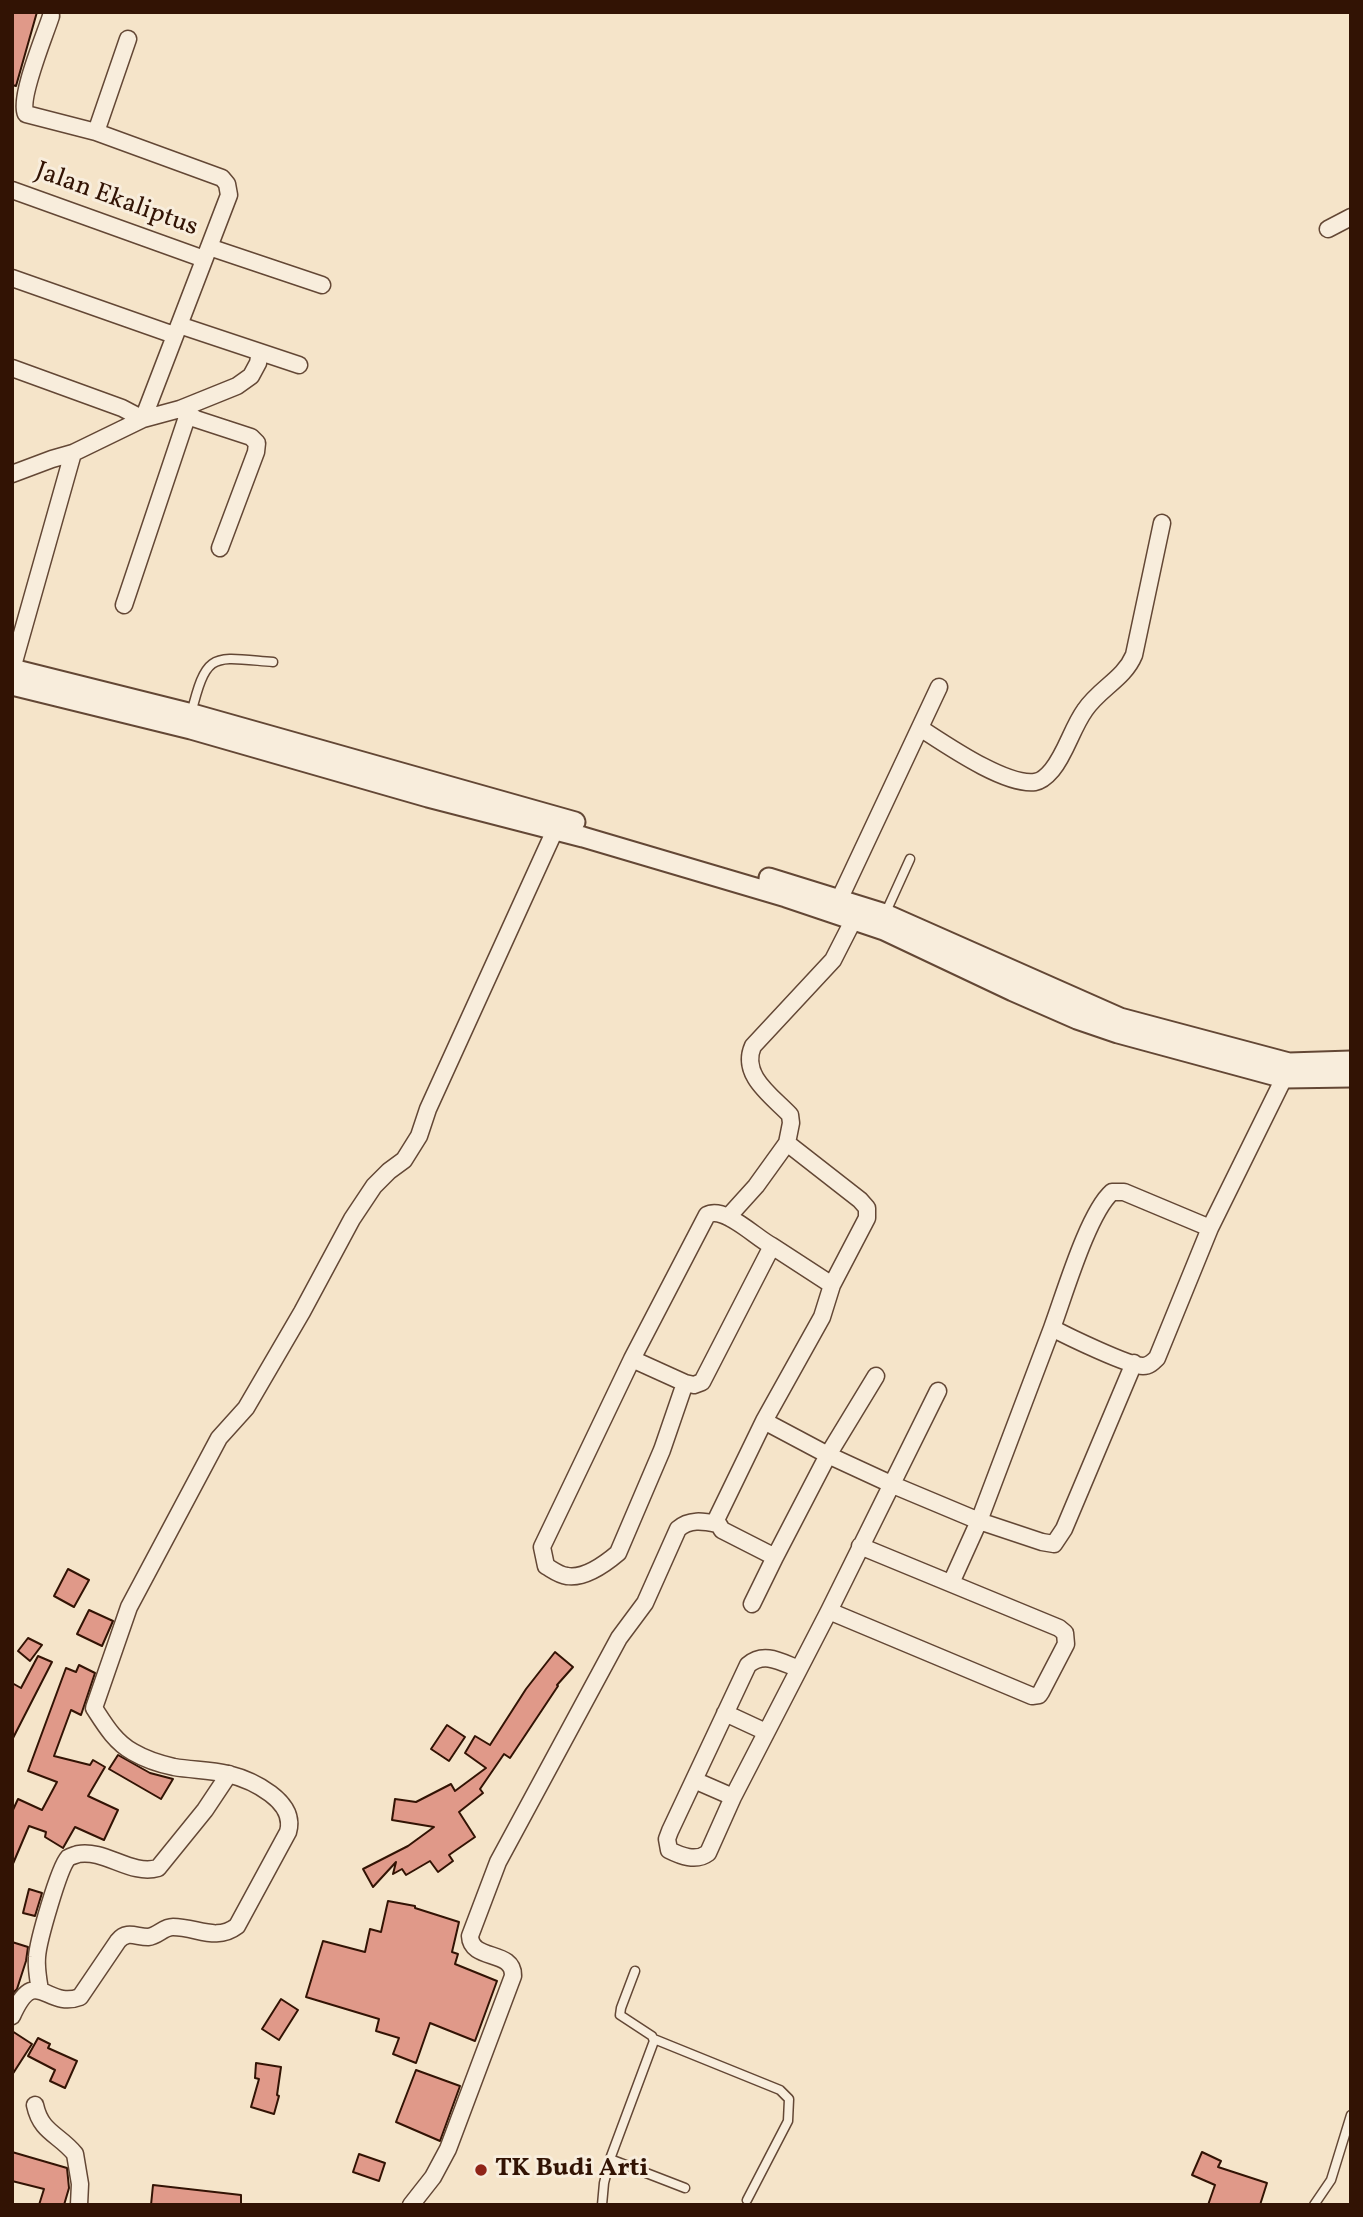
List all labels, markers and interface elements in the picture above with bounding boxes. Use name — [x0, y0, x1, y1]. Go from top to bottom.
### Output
street label: Jalan Ekaliptus — [30, 157, 202, 245]
place label: TK Budi Arti — [495, 2154, 649, 2186]
marker: TK Budi Arti — [473, 2162, 489, 2178]

